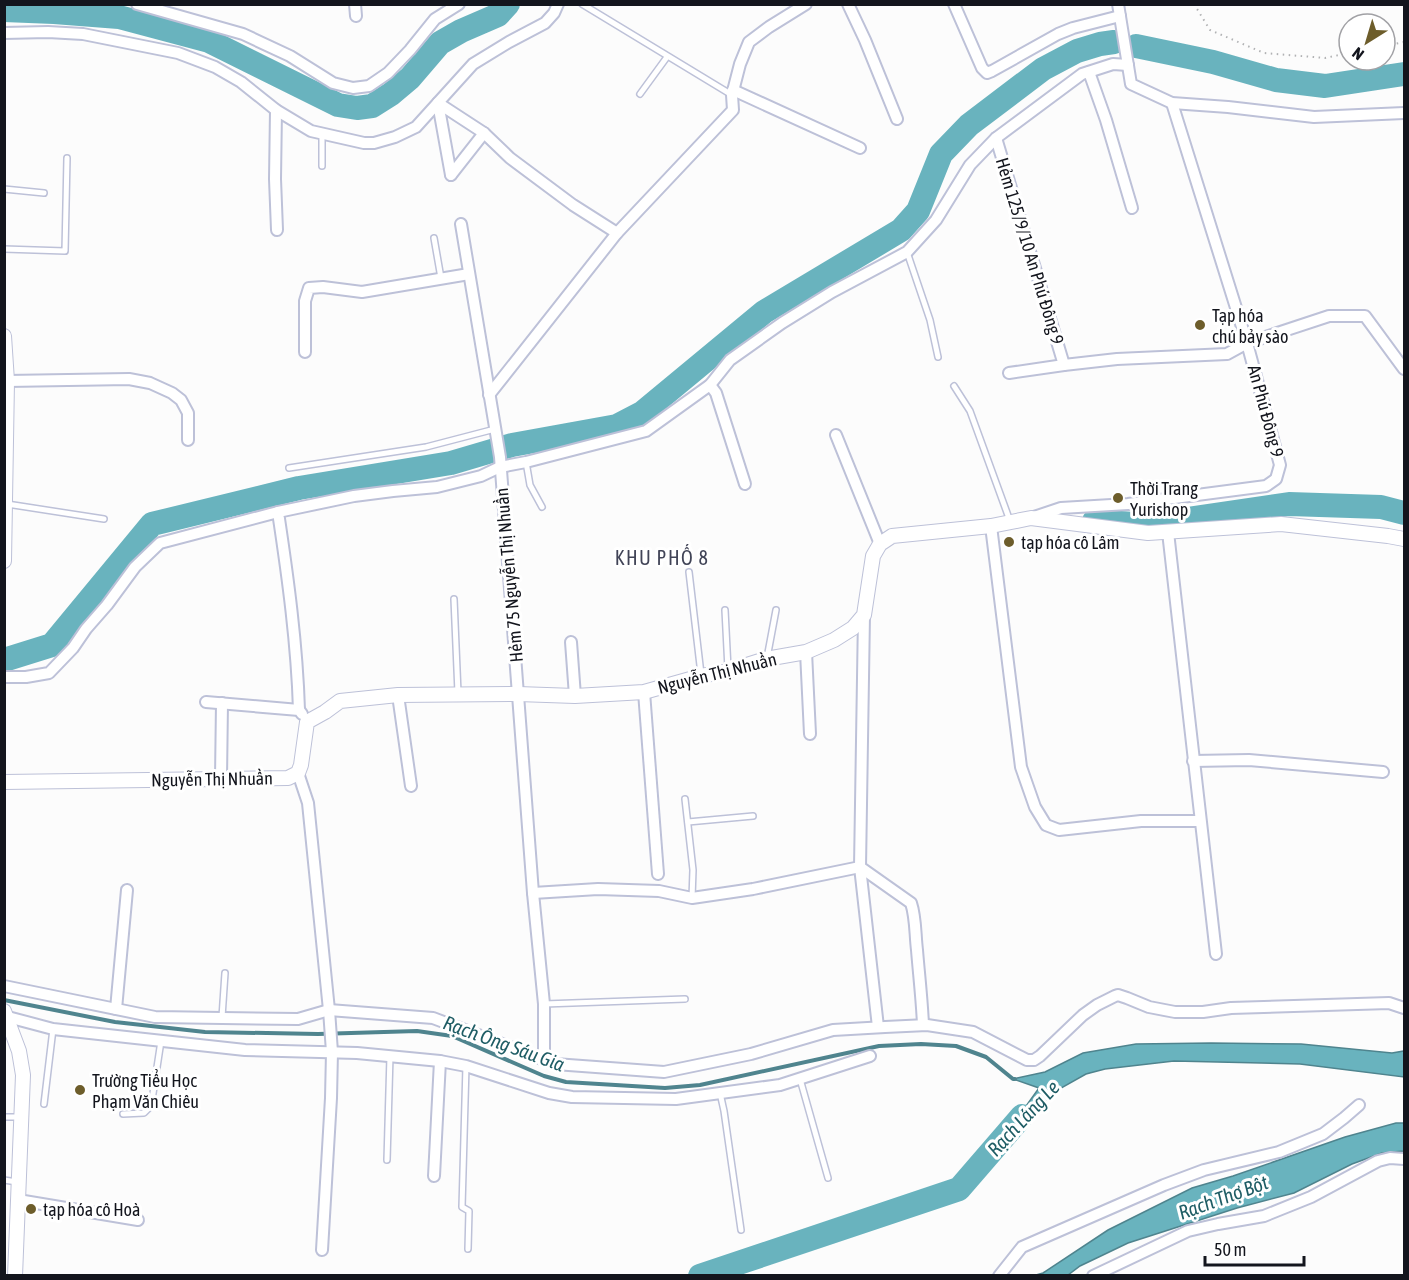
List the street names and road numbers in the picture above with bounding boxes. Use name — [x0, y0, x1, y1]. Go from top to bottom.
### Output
street label: Hẻm 125/9/10 An Phú Đông 9 — [992, 155, 1068, 347]
street label: An Phú Đông 9 — [1244, 363, 1288, 459]
street label: Hẻm 75 Nguyễn Thị Nhuần — [490, 487, 527, 663]
street label: Nguyễn Thị Nhuần — [655, 647, 779, 698]
street label: Nguyễn Thị Nhuần — [151, 766, 273, 791]

